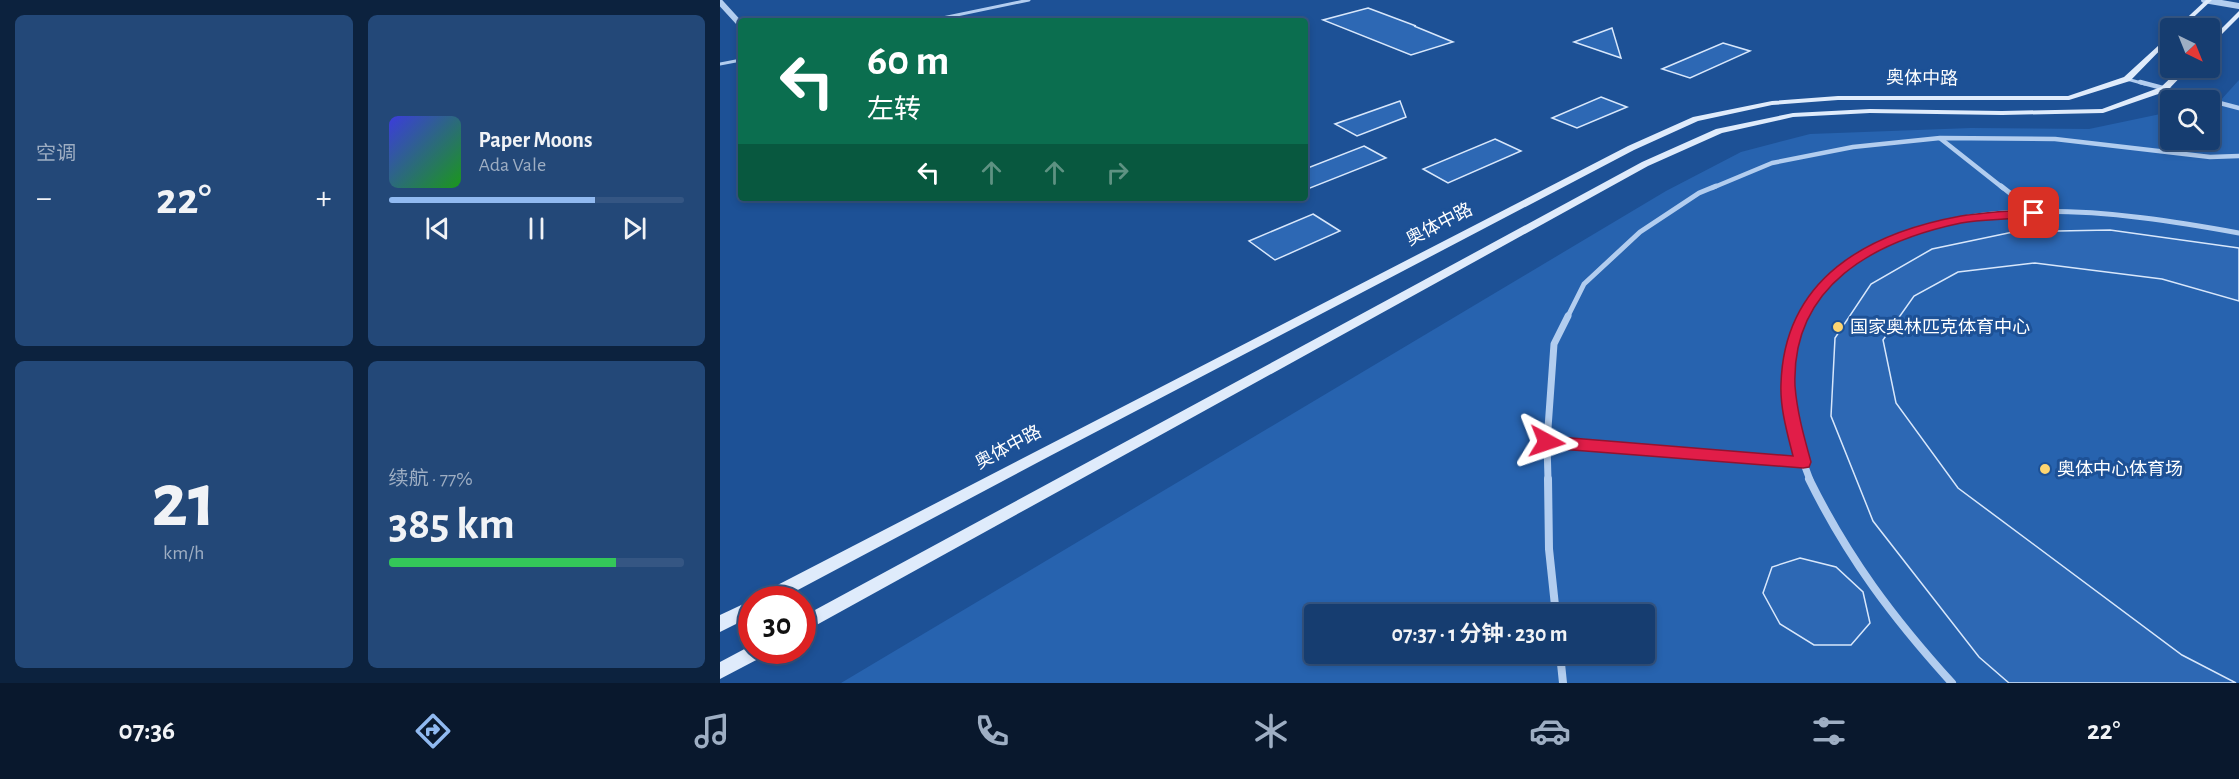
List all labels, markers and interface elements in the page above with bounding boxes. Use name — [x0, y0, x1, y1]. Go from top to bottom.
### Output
north arrow — [2160, 18, 2220, 78]
map controls — [2160, 18, 2220, 150]
text: 60 m — [867, 40, 949, 82]
icon: left — [768, 42, 846, 120]
street label: 奥体中路 — [1886, 67, 1958, 89]
button: search — [2160, 90, 2220, 150]
text: 左转 — [867, 96, 921, 123]
text: Paper Moons — [479, 129, 592, 151]
text: 空调 — [36, 144, 76, 164]
text: Ada Vale — [479, 155, 546, 175]
icon: left — [912, 156, 945, 189]
icon: ahead — [975, 156, 1008, 189]
icon: ahead — [1038, 156, 1071, 189]
icon: right — [1101, 156, 1134, 189]
text: 22° — [156, 177, 212, 222]
text: − — [36, 182, 52, 215]
text: + — [316, 182, 331, 215]
pin — [2008, 187, 2059, 238]
icon: arrive — [2017, 196, 2050, 229]
street label: 奥体中路 — [1402, 199, 1476, 249]
icon: previous — [421, 212, 454, 245]
icon: pause — [520, 212, 553, 245]
icon: next — [618, 212, 651, 245]
place label: 国家奥林匹克体育中心 — [1850, 317, 2030, 337]
marker: 国家奥林匹克体育中心 — [1831, 320, 1845, 334]
position arrow — [1515, 410, 1579, 474]
street label: 奥体中路 — [972, 421, 1044, 473]
place label: 奥体中心体育场 — [2057, 459, 2183, 479]
marker: 奥体中心体育场 — [2038, 462, 2052, 476]
text: 21 — [151, 463, 216, 541]
text: 续航 · 77% — [389, 469, 473, 489]
text: 385 km — [389, 502, 515, 547]
text: km/h — [163, 543, 204, 563]
speed limit sign: 30 — [738, 586, 816, 664]
text: 07:37 · 1 分钟 · 230 m — [1392, 623, 1567, 645]
icon: directions — [412, 710, 454, 752]
icon: music — [691, 710, 733, 752]
icon: phone — [971, 710, 1013, 752]
icon: climate — [1250, 710, 1292, 752]
icon: car — [1529, 710, 1571, 752]
icon: filters — [1808, 710, 1850, 752]
text: 07:36 — [119, 717, 175, 744]
text: 22° — [2087, 717, 2120, 744]

